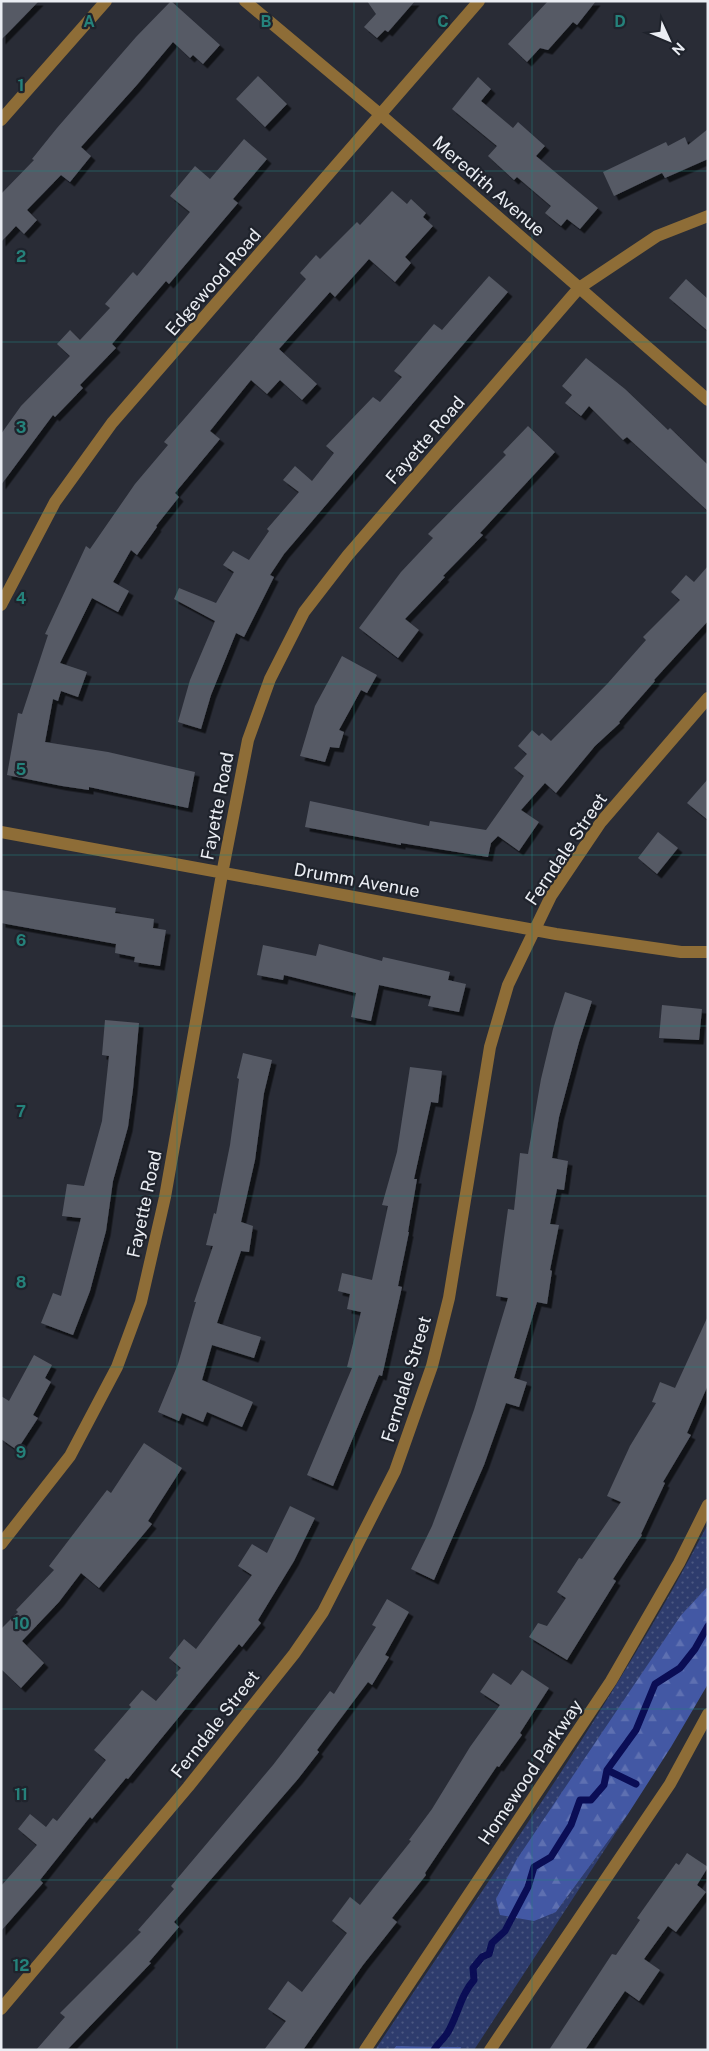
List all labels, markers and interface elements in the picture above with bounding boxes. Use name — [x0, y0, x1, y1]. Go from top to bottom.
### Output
text: A — [83, 12, 95, 31]
text: B — [261, 12, 272, 31]
text: C — [437, 12, 449, 31]
text: D — [614, 12, 626, 31]
north arrow — [644, 15, 694, 65]
text: N — [669, 40, 688, 59]
text: 1 — [18, 76, 24, 95]
street label: Meredith Avenue — [429, 131, 549, 241]
street label: Edgewood Road — [161, 224, 265, 340]
text: 2 — [16, 247, 26, 266]
street label: Fayette Road — [381, 392, 469, 488]
text: 3 — [16, 418, 26, 437]
text: 4 — [16, 589, 27, 608]
street label: Fayette Road — [196, 750, 238, 862]
text: 5 — [16, 760, 27, 779]
street label: Ferndale Street — [521, 789, 611, 909]
street label: Drumm Avenue — [292, 859, 422, 901]
text: 6 — [16, 931, 26, 950]
text: 7 — [16, 1102, 26, 1121]
street label: Fayette Road — [122, 1148, 166, 1260]
text: 8 — [16, 1273, 27, 1292]
street label: Ferndale Street — [377, 1313, 435, 1445]
text: 9 — [16, 1443, 26, 1462]
text: 10 — [12, 1614, 30, 1633]
street label: Ferndale Street — [166, 1666, 264, 1782]
street label: Homewood Parkway — [474, 1695, 587, 1849]
text: 11 — [14, 1785, 28, 1804]
text: 12 — [12, 1956, 30, 1975]

